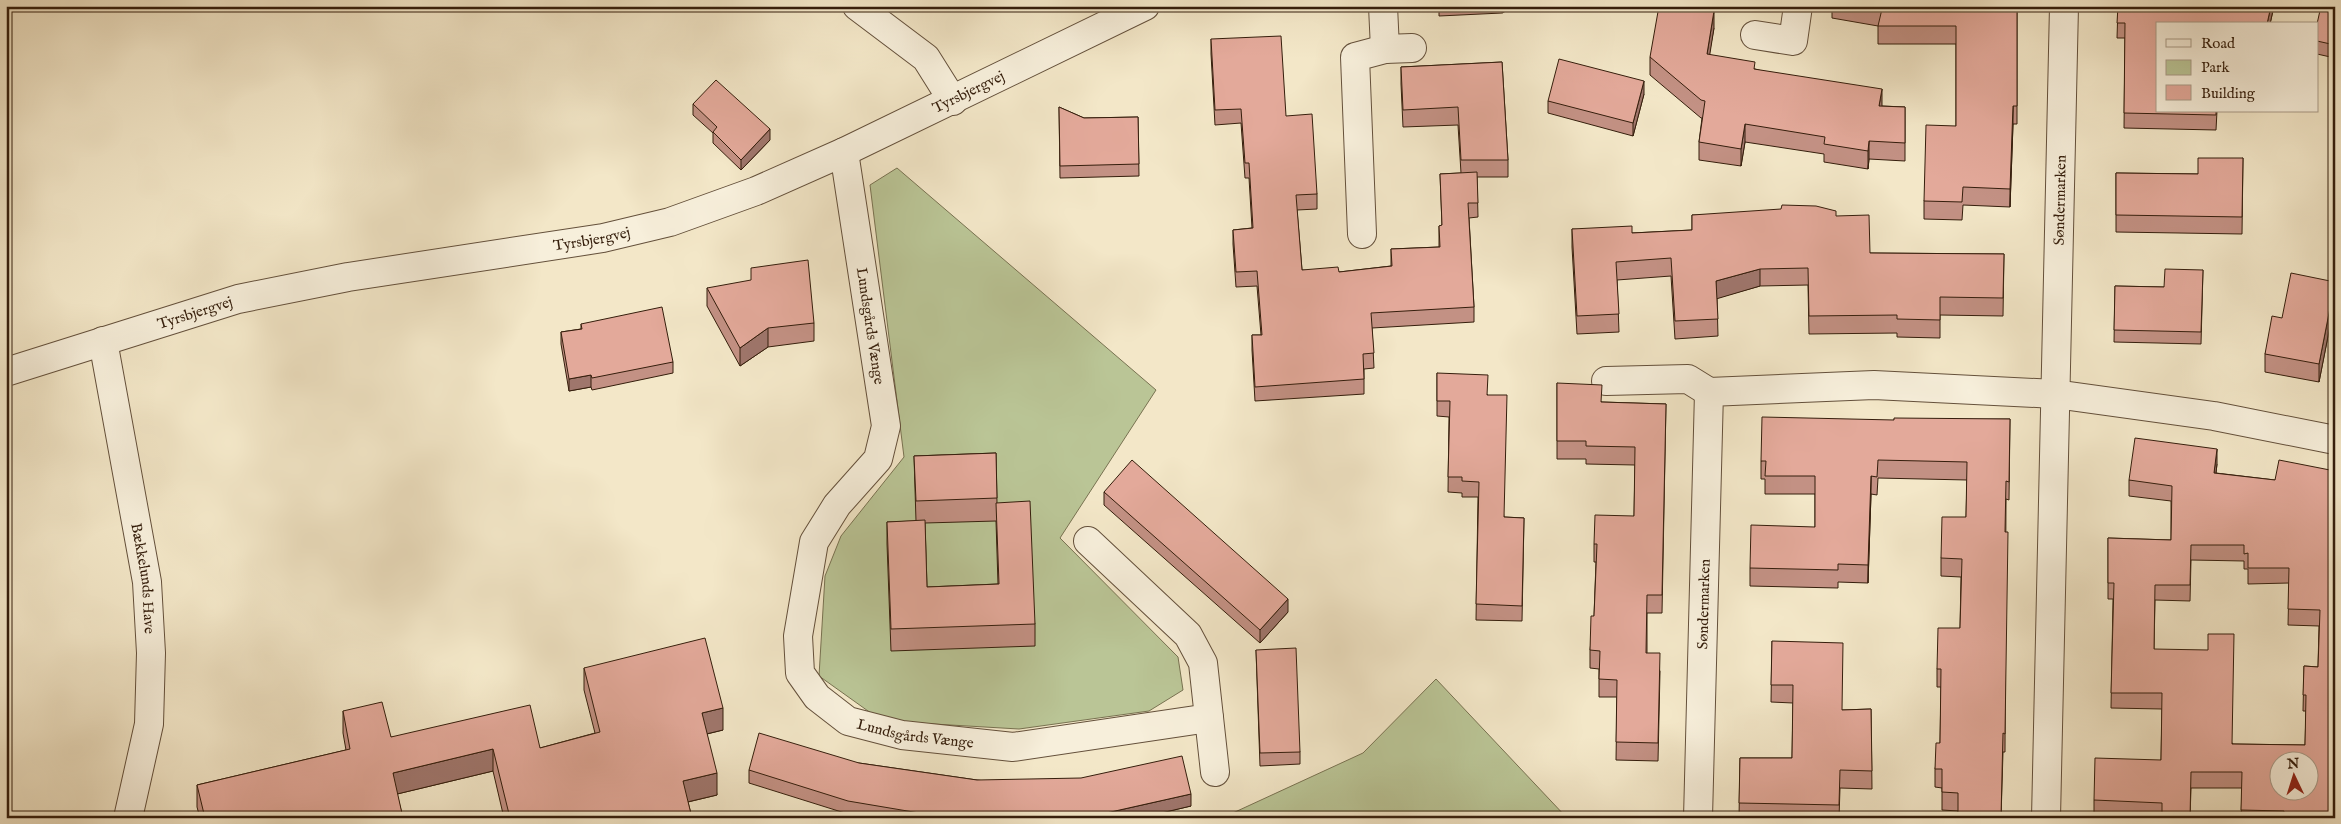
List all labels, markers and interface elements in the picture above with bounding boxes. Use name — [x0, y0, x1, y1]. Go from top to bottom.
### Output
legend — [2156, 22, 2318, 112]
text: Road — [2201, 34, 2236, 53]
text: Park — [2201, 58, 2231, 77]
street label: Tyrsbjergvej — [929, 66, 1007, 117]
text: Building — [2201, 84, 2256, 103]
street label: Søndermarken — [2049, 155, 2070, 246]
street label: Tyrsbjergvej — [552, 222, 632, 255]
street label: Lundsgårds Vænge — [852, 266, 889, 386]
street label: Tyrsbjergvej — [155, 292, 235, 333]
street label: Bækkelunds Have — [127, 521, 159, 634]
street label: Søndermarken — [1693, 559, 1714, 650]
street label: Lundsgårds Vænge — [855, 714, 975, 752]
north arrow — [2268, 752, 2318, 802]
text: N — [2285, 755, 2300, 773]

